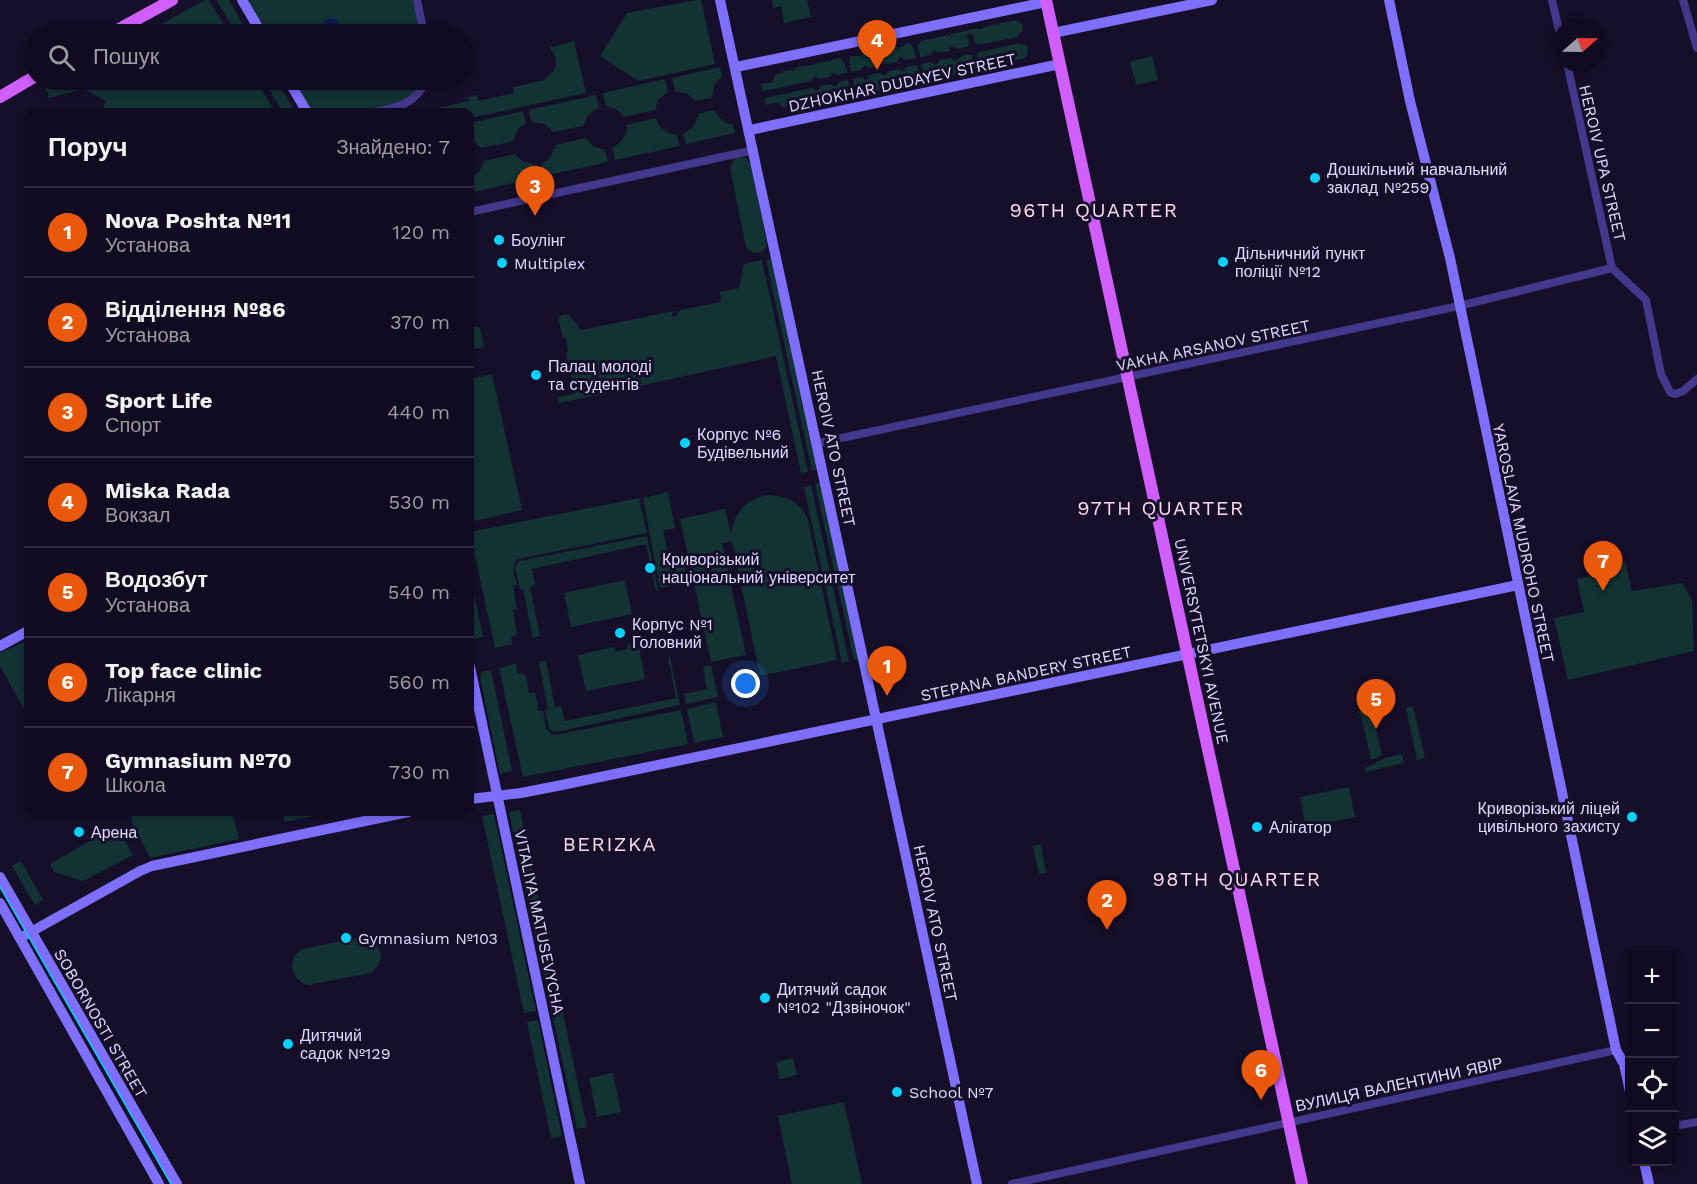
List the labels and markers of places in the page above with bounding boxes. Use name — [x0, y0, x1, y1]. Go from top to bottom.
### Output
pin: 4 — [858, 20, 896, 70]
place label: Дошкільний навчальний заклад №259 — [1327, 160, 1507, 197]
pin: 3 — [516, 166, 554, 216]
marker: Дошкільний навчальний заклад №259 — [1308, 171, 1322, 185]
place label: Боулінг — [511, 231, 566, 250]
marker: Боулінг — [492, 233, 506, 247]
place label: Дільничний пункт поліції №12 — [1235, 244, 1366, 281]
place label: Multiplex — [514, 254, 585, 273]
marker: Дільничний пункт поліції №12 — [1216, 255, 1230, 269]
marker: Multiplex — [495, 256, 509, 270]
place label: Палац молоді та студентів — [548, 357, 652, 394]
marker: Палац молоді та студентів — [529, 368, 543, 382]
place label: Корпус №6 Будівельний — [697, 425, 789, 462]
marker: Корпус №6 Будівельний — [678, 436, 692, 450]
pin: 7 — [1584, 542, 1622, 591]
place label: Криворізький національний університет — [662, 550, 856, 587]
marker: Криворізький національний університет — [643, 561, 657, 575]
place label: Корпус №1 Головний — [632, 615, 713, 652]
marker: Корпус №1 Головний — [613, 626, 627, 640]
pin: 1 — [868, 646, 906, 696]
pin: 5 — [1356, 680, 1396, 729]
place label: Криворізький ліцей цивільного захисту — [1477, 799, 1620, 836]
marker: Криворізький ліцей цивільного захисту — [1625, 810, 1639, 824]
place label: Алігатор — [1269, 818, 1332, 837]
marker: Алігатор — [1250, 820, 1264, 834]
place label: Арена — [91, 823, 137, 842]
marker: Арена — [72, 825, 86, 839]
pin: 2 — [1088, 880, 1126, 930]
place label: Gymnasium №103 — [358, 929, 498, 948]
marker: Gymnasium №103 — [339, 931, 353, 945]
place label: Дитячий садок №102 "Дзвіночок" — [777, 980, 911, 1017]
marker: Дитячий садок №102 "Дзвіночок" — [758, 991, 772, 1005]
place label: Дитячий садок №129 — [300, 1026, 391, 1063]
marker: Дитячий садок №129 — [281, 1037, 295, 1051]
pin: 6 — [1242, 1050, 1280, 1100]
place label: School №7 — [909, 1083, 994, 1102]
marker: School №7 — [890, 1085, 904, 1099]

